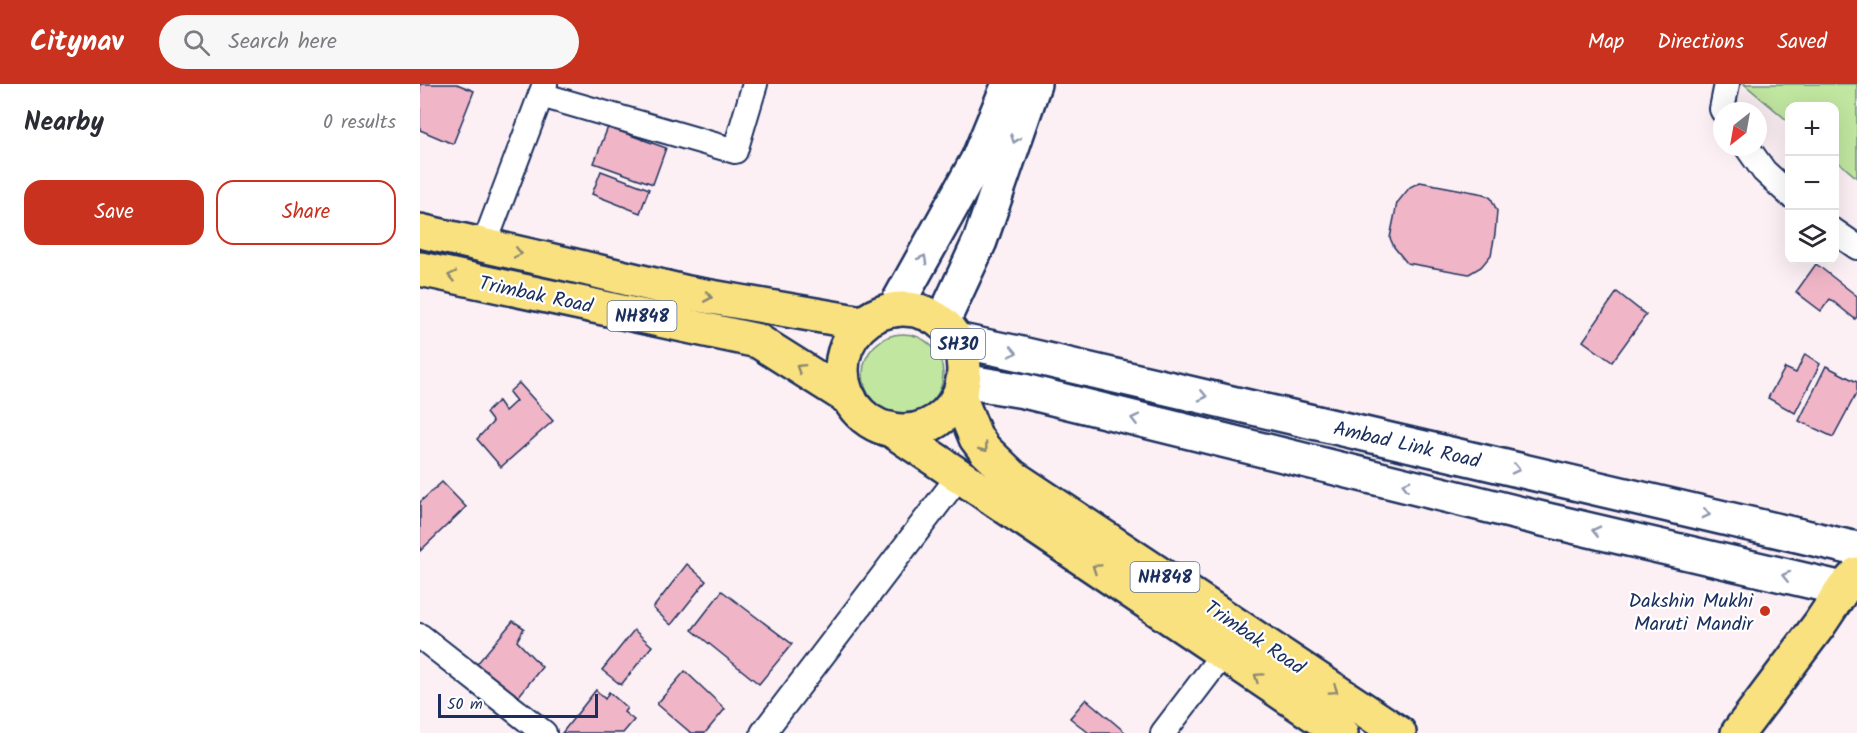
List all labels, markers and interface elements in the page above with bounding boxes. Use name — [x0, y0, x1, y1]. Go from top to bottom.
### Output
search box — [159, 15, 579, 69]
text: Citynav — [30, 20, 123, 65]
text: Search here — [228, 25, 337, 60]
icon: search — [180, 26, 213, 59]
text: Map — [1588, 26, 1624, 59]
text: Directions — [1657, 26, 1744, 59]
text: Saved — [1777, 26, 1827, 59]
text: Nearby — [24, 102, 104, 144]
north arrow — [1713, 102, 1767, 156]
map controls — [1785, 102, 1839, 264]
button: + — [1785, 102, 1839, 156]
text: 0 results — [323, 107, 396, 139]
one-way arrow — [1010, 133, 1022, 144]
button: − — [1785, 156, 1839, 210]
button: Save — [24, 180, 204, 245]
button: Share — [216, 180, 396, 245]
button: layers — [1785, 210, 1839, 264]
one-way arrow — [513, 246, 523, 259]
one-way arrow — [916, 255, 927, 266]
street label: Trimbak Road — [476, 268, 596, 324]
one-way arrow — [447, 270, 457, 283]
one-way arrow — [703, 290, 713, 302]
road number: NH848 — [608, 301, 676, 331]
road number: SH30 — [931, 329, 985, 359]
one-way arrow — [1008, 344, 1018, 357]
one-way arrow — [796, 363, 806, 375]
one-way arrow — [1198, 389, 1208, 402]
one-way arrow — [1131, 413, 1141, 426]
street label: Ambad Link Road — [1330, 414, 1484, 479]
one-way arrow — [977, 442, 988, 453]
one-way arrow — [1511, 462, 1521, 475]
one-way arrow — [1402, 480, 1412, 493]
one-way arrow — [1700, 506, 1710, 519]
one-way arrow — [1591, 526, 1601, 539]
road number: NH848 — [1130, 562, 1200, 592]
one-way arrow — [1091, 564, 1102, 575]
one-way arrow — [1781, 570, 1791, 583]
place label: Dakshin Mukhi Maruti Mandir — [1628, 586, 1754, 641]
street label: Trimbak Road — [1197, 593, 1311, 685]
marker: Dakshin Mukhi Maruti Mandir — [1758, 604, 1772, 618]
one-way arrow — [1253, 673, 1264, 684]
one-way arrow — [1327, 683, 1338, 694]
scale bar — [438, 691, 598, 718]
text: 50 m — [447, 692, 483, 717]

